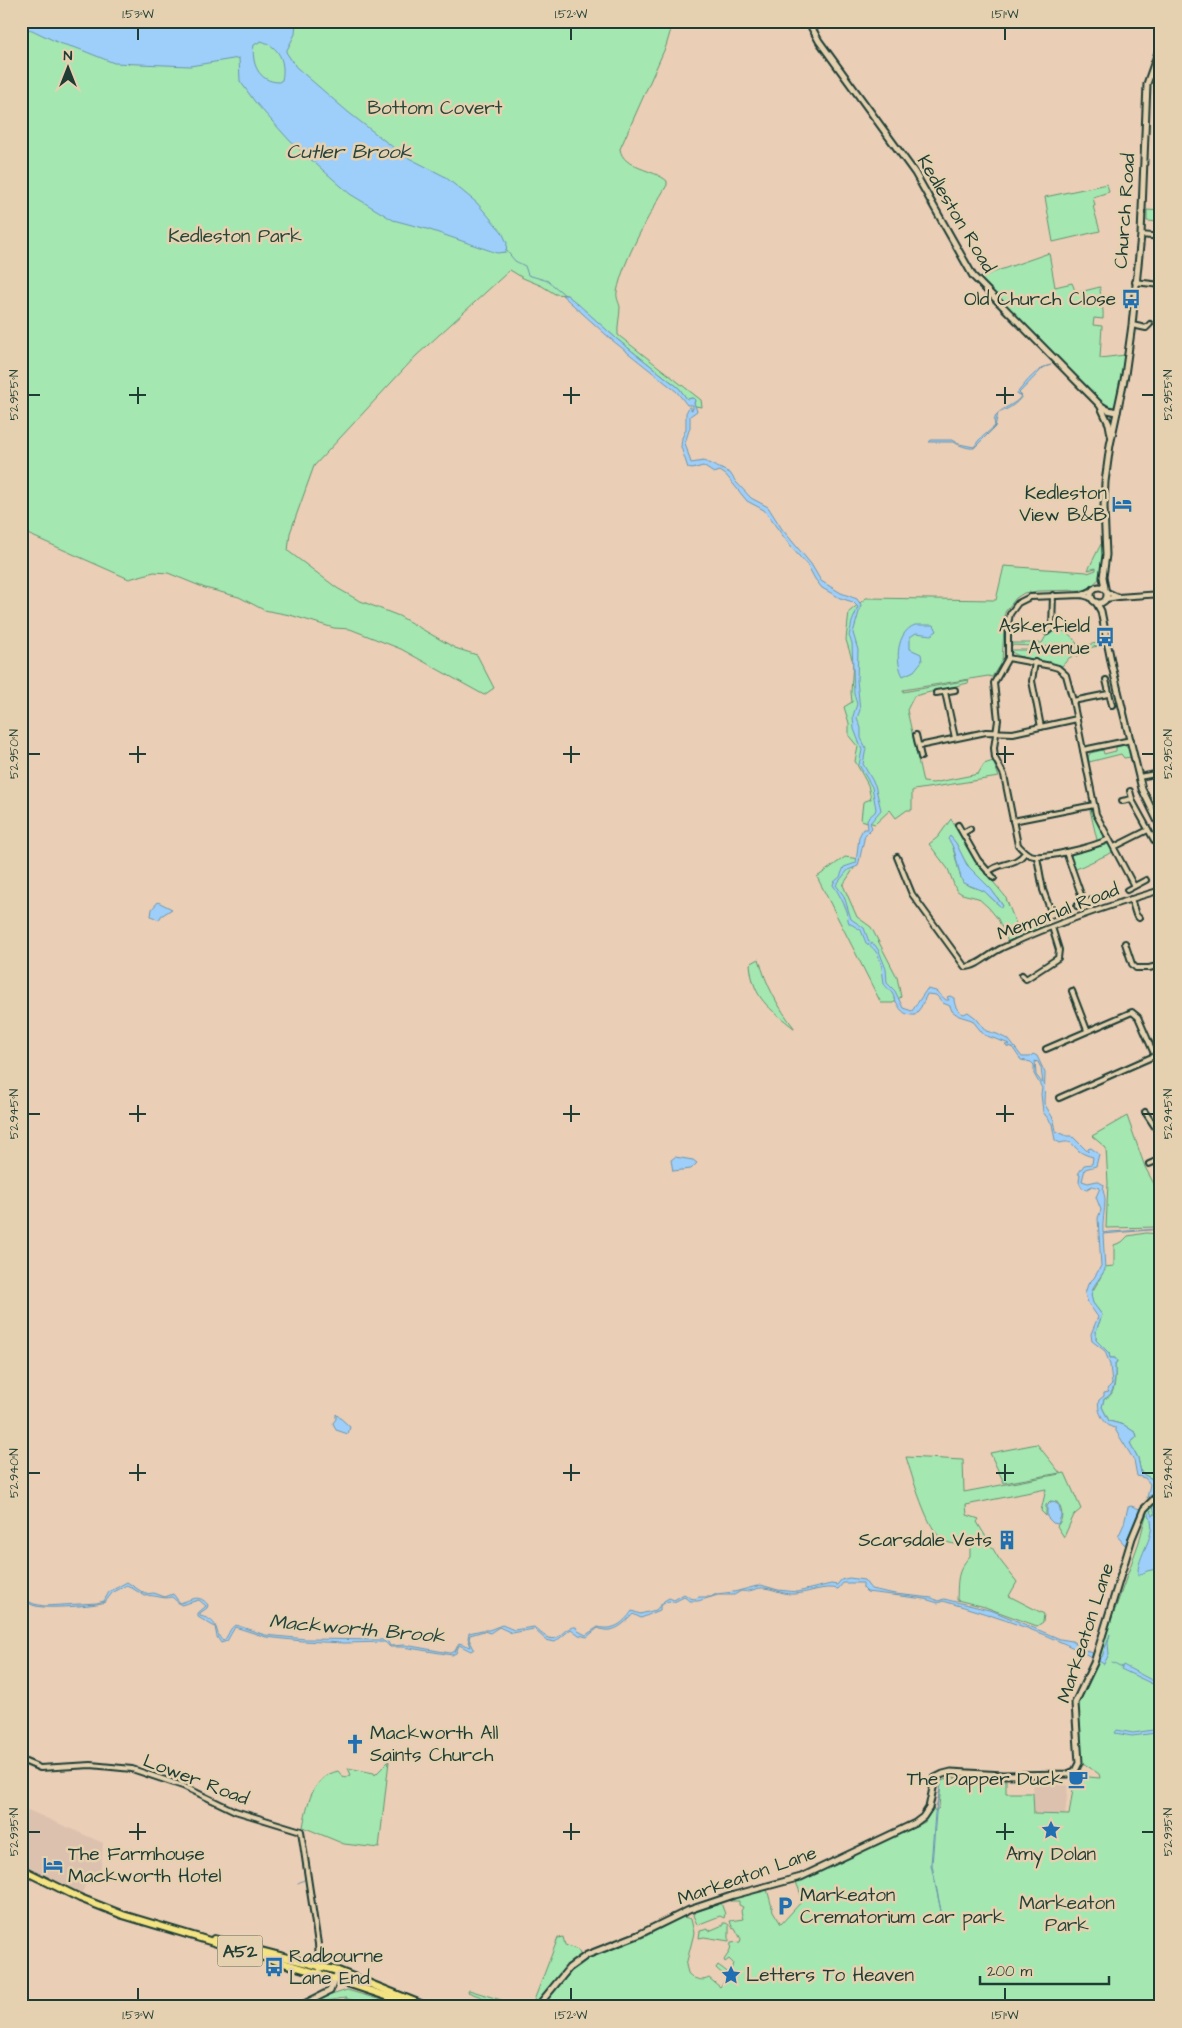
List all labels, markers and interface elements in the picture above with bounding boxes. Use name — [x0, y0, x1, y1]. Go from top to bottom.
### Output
text: 1.53°W — [122, 6, 155, 23]
text: 1.52°W — [555, 6, 588, 23]
text: 1.51°W — [991, 6, 1019, 23]
north arrow — [42, 42, 92, 92]
text: N — [64, 46, 73, 66]
park label: Bottom Covert — [367, 95, 503, 122]
water label: Cutler Brook — [286, 138, 412, 166]
street label: Kedleston Road — [910, 150, 1002, 278]
street label: Church Road — [1107, 152, 1143, 270]
park label: Kedleston Park — [168, 223, 302, 250]
place label: Old Church Close — [964, 286, 1116, 313]
bus stop icon: Old Church Close — [1120, 288, 1142, 310]
text: 52.955°N — [6, 369, 23, 421]
text: 52.955°N — [1160, 369, 1177, 421]
place label: Kedleston View B&B — [1019, 480, 1107, 529]
hotel icon: Kedleston View B&B — [1111, 493, 1133, 515]
place label: Askerfield Avenue — [999, 613, 1090, 662]
bus stop icon: Askerfield Avenue — [1094, 626, 1116, 648]
text: 52.950°N — [6, 728, 23, 779]
text: 52.950°N — [1160, 728, 1177, 779]
street label: Memorial Road — [993, 876, 1123, 948]
text: 52.945°N — [6, 1088, 23, 1139]
text: 52.945°N — [1160, 1088, 1177, 1139]
text: 52.940°N — [6, 1448, 23, 1498]
text: 52.940°N — [1160, 1448, 1177, 1498]
place label: Scarsdale Vets — [858, 1527, 992, 1554]
building icon: Scarsdale Vets — [996, 1529, 1018, 1551]
street label: Markeaton Lane — [1051, 1560, 1121, 1706]
water label: Mackworth Brook — [268, 1607, 447, 1651]
place label: Mackworth All Saints Church — [370, 1720, 498, 1769]
church icon: Mackworth All Saints Church — [344, 1733, 366, 1755]
street label: Lower Road — [139, 1747, 253, 1813]
place label: The Dapper Duck — [907, 1766, 1063, 1793]
cafe icon: The Dapper Duck — [1067, 1768, 1089, 1790]
text: 52.935°N — [6, 1807, 23, 1856]
text: 52.935°N — [1160, 1807, 1177, 1856]
place icon: Amy Dolan — [1040, 1819, 1062, 1841]
street label: Markeaton Lane — [674, 1840, 820, 1912]
place label: The Farmhouse Mackworth Hotel — [68, 1841, 221, 1890]
place label: Amy Dolan — [1006, 1841, 1096, 1869]
hotel icon: The Farmhouse Mackworth Hotel — [42, 1854, 64, 1876]
place label: Markeaton Crematorium car park — [800, 1882, 1005, 1931]
park label: Markeaton Park — [1019, 1890, 1115, 1939]
parking icon: Markeaton Crematorium car park — [774, 1895, 796, 1917]
road number: A52 — [218, 1935, 262, 1966]
place label: Radbourne Lane End — [289, 1943, 383, 1992]
scale bar — [980, 1953, 1108, 1985]
bus stop icon: Radbourne Lane End — [263, 1956, 285, 1978]
text: 200 m — [987, 1961, 1033, 1982]
place label: Letters To Heaven — [746, 1962, 914, 1989]
place icon: Letters To Heaven — [720, 1964, 742, 1986]
text: 1.53°W — [122, 2007, 155, 2024]
text: 1.52°W — [555, 2007, 588, 2024]
text: 1.51°W — [991, 2007, 1019, 2024]

